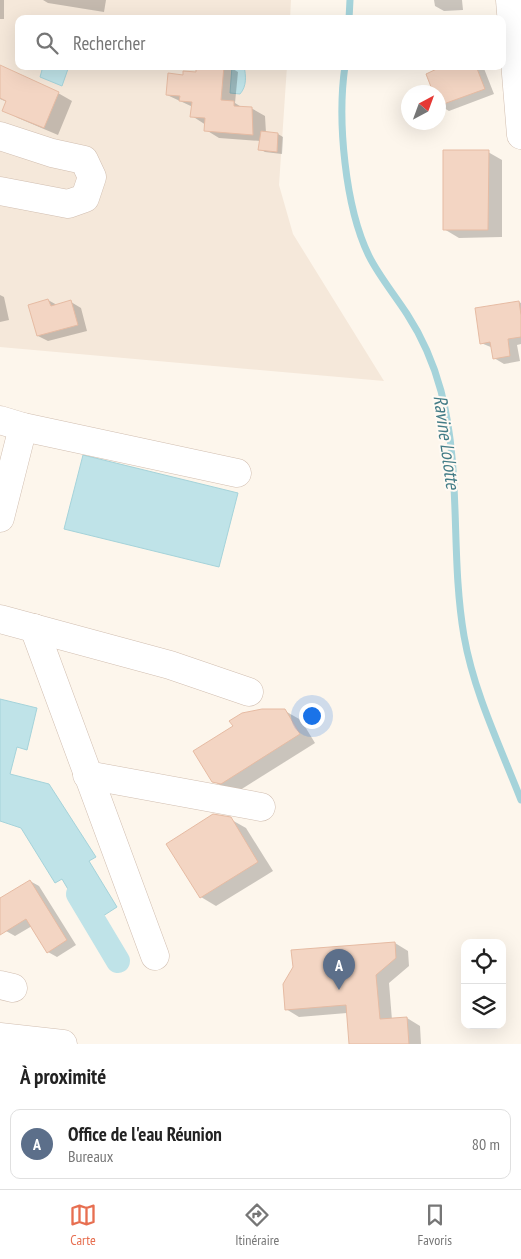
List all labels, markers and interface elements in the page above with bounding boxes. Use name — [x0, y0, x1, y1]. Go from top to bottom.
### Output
search box — [15, 15, 506, 70]
icon: search — [33, 29, 61, 57]
text: Rechercher — [73, 31, 145, 55]
north arrow — [401, 85, 446, 130]
water label: Ravine Lolotte — [429, 394, 466, 492]
your location — [299, 703, 325, 729]
map controls — [461, 939, 506, 1029]
button: locate — [461, 939, 506, 984]
pin: A — [323, 949, 355, 990]
button: layers — [461, 984, 506, 1029]
text: À proximité — [20, 1063, 106, 1090]
text: Office de l'eau Réunion — [68, 1122, 222, 1146]
text: A — [33, 1134, 41, 1154]
text: 80 m — [472, 1134, 500, 1154]
text: Bureaux — [68, 1146, 113, 1166]
tab: Carte — [69, 1201, 97, 1249]
tab: Itinéraire — [235, 1201, 279, 1249]
tab: Favoris — [417, 1201, 452, 1249]

